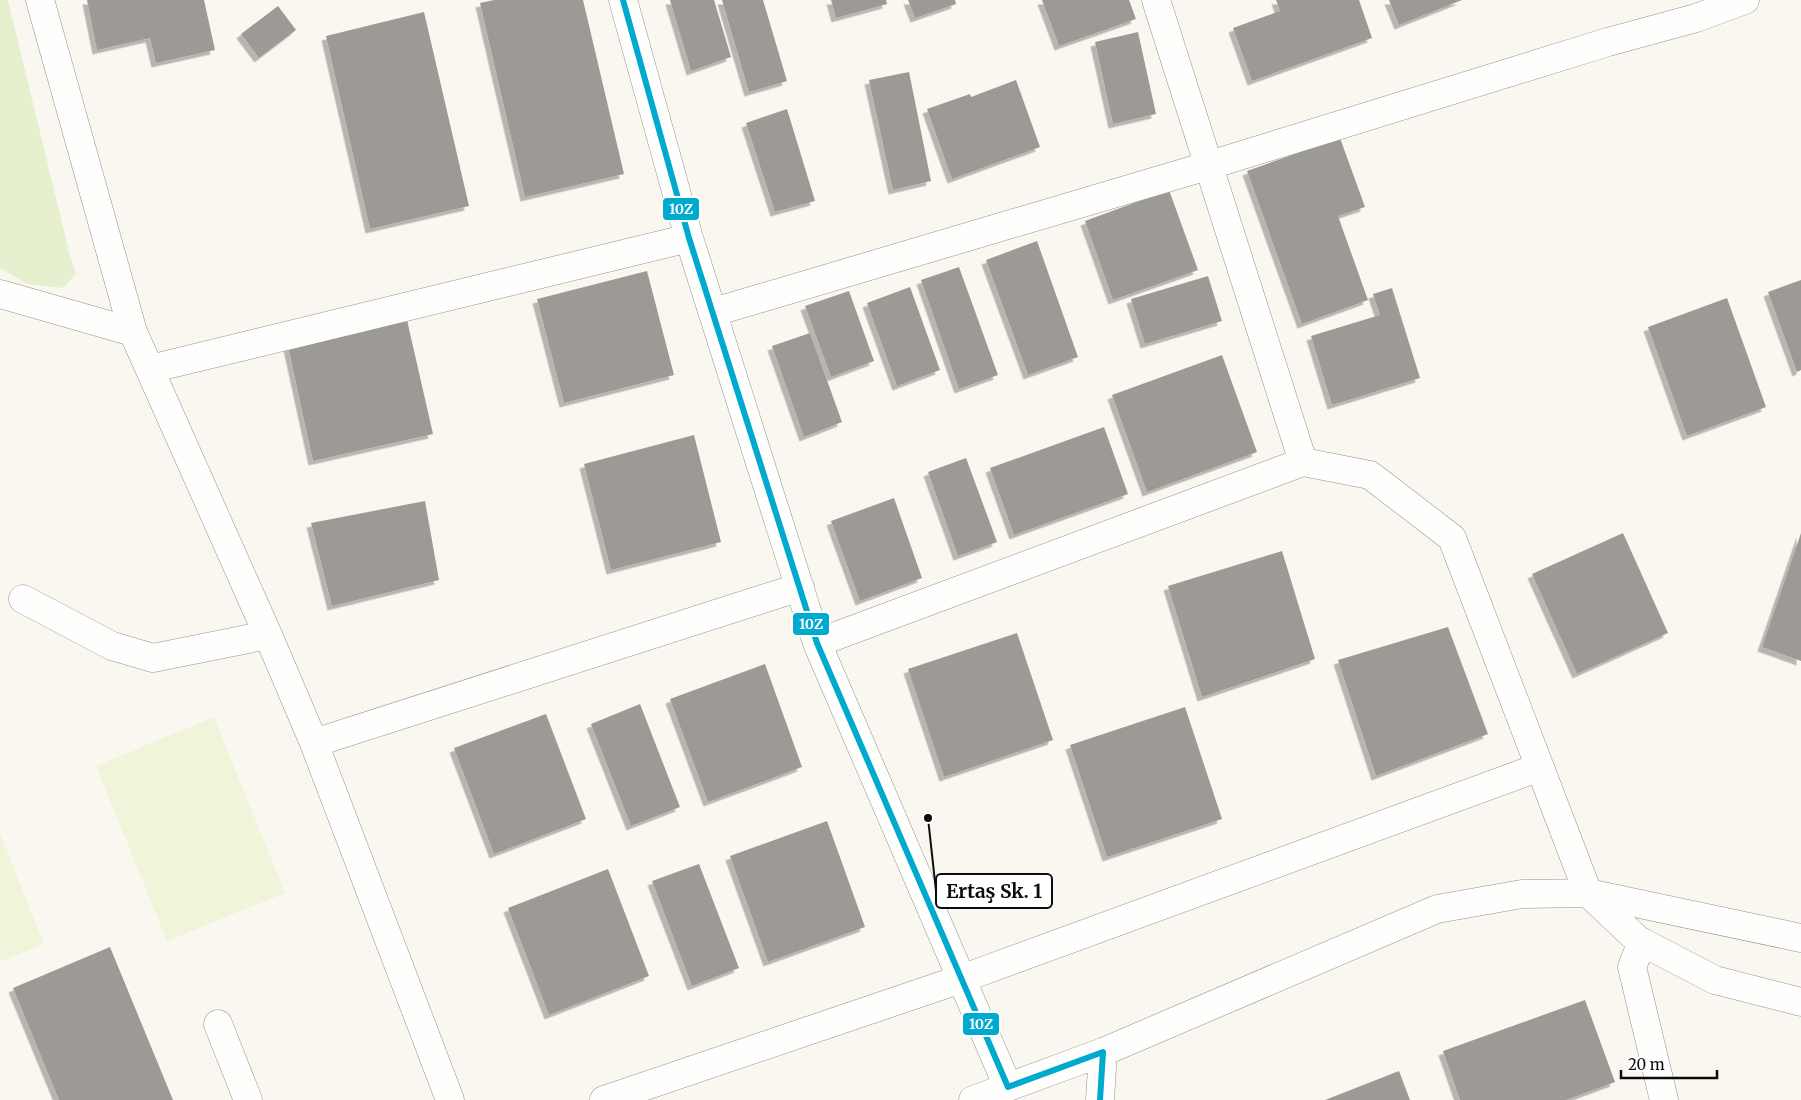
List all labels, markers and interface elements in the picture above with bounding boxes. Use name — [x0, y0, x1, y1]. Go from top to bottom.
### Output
line badge: 10Z — [662, 197, 700, 221]
text: 10Z — [669, 200, 693, 218]
line badge: 10Z — [792, 612, 830, 636]
text: 10Z — [799, 615, 823, 633]
callout: Ertaş Sk. 1 — [936, 874, 1052, 908]
text: Ertaş Sk. 1 — [946, 879, 1042, 903]
line badge: 10Z — [962, 1012, 1000, 1036]
text: 10Z — [969, 1015, 993, 1033]
scale bar — [1621, 1048, 1717, 1080]
text: 20 m — [1628, 1055, 1665, 1074]

